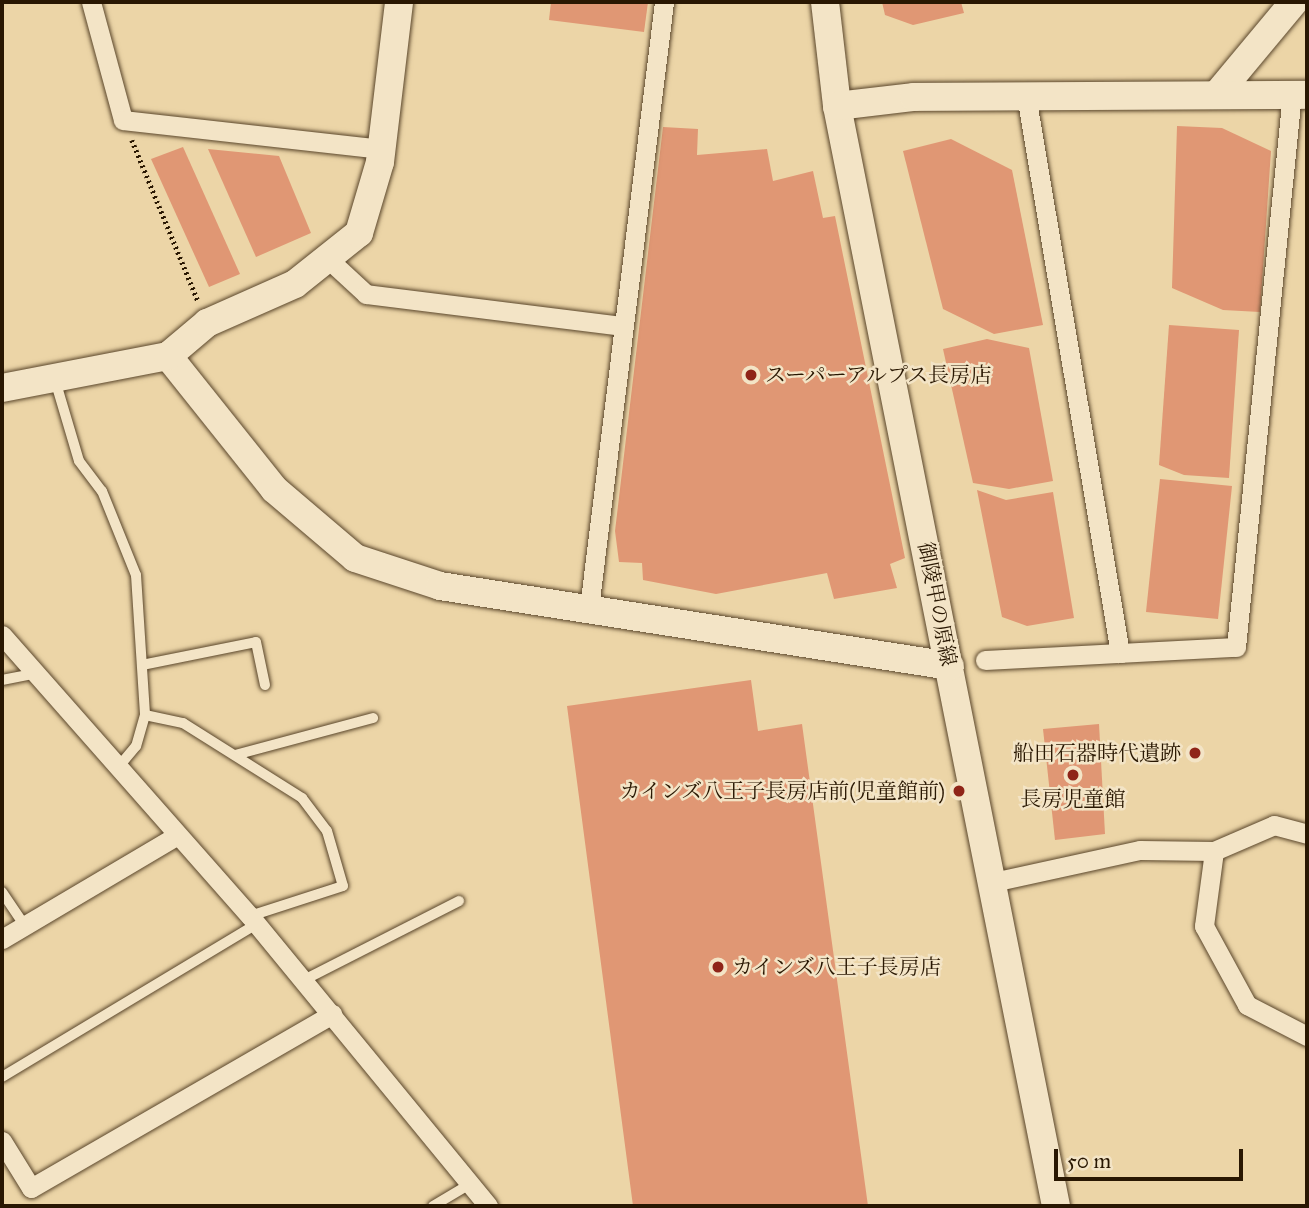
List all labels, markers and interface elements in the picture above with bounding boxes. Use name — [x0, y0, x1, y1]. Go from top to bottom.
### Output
place label: スーパーアルプス長房店 — [765, 362, 995, 388]
marker: スーパーアルプス長房店 — [743, 367, 759, 383]
street label: 御陵甲の原線 — [913, 540, 961, 668]
place label: 船田石器時代遺跡 — [1013, 740, 1181, 766]
marker: 船田石器時代遺跡 — [1187, 745, 1203, 761]
marker: 長房児童館 — [1065, 767, 1081, 783]
place label: カインズ八王子長房店前(児童館前) — [618, 778, 945, 804]
marker: カインズ八王子長房店前(児童館前) — [951, 783, 967, 799]
place label: 長房児童館 — [1021, 786, 1125, 812]
place label: カインズ八王子長房店 — [732, 954, 942, 980]
marker: カインズ八王子長房店 — [710, 959, 726, 975]
scale bar — [1057, 1134, 1246, 1178]
text: 50 m — [1067, 1148, 1111, 1174]

